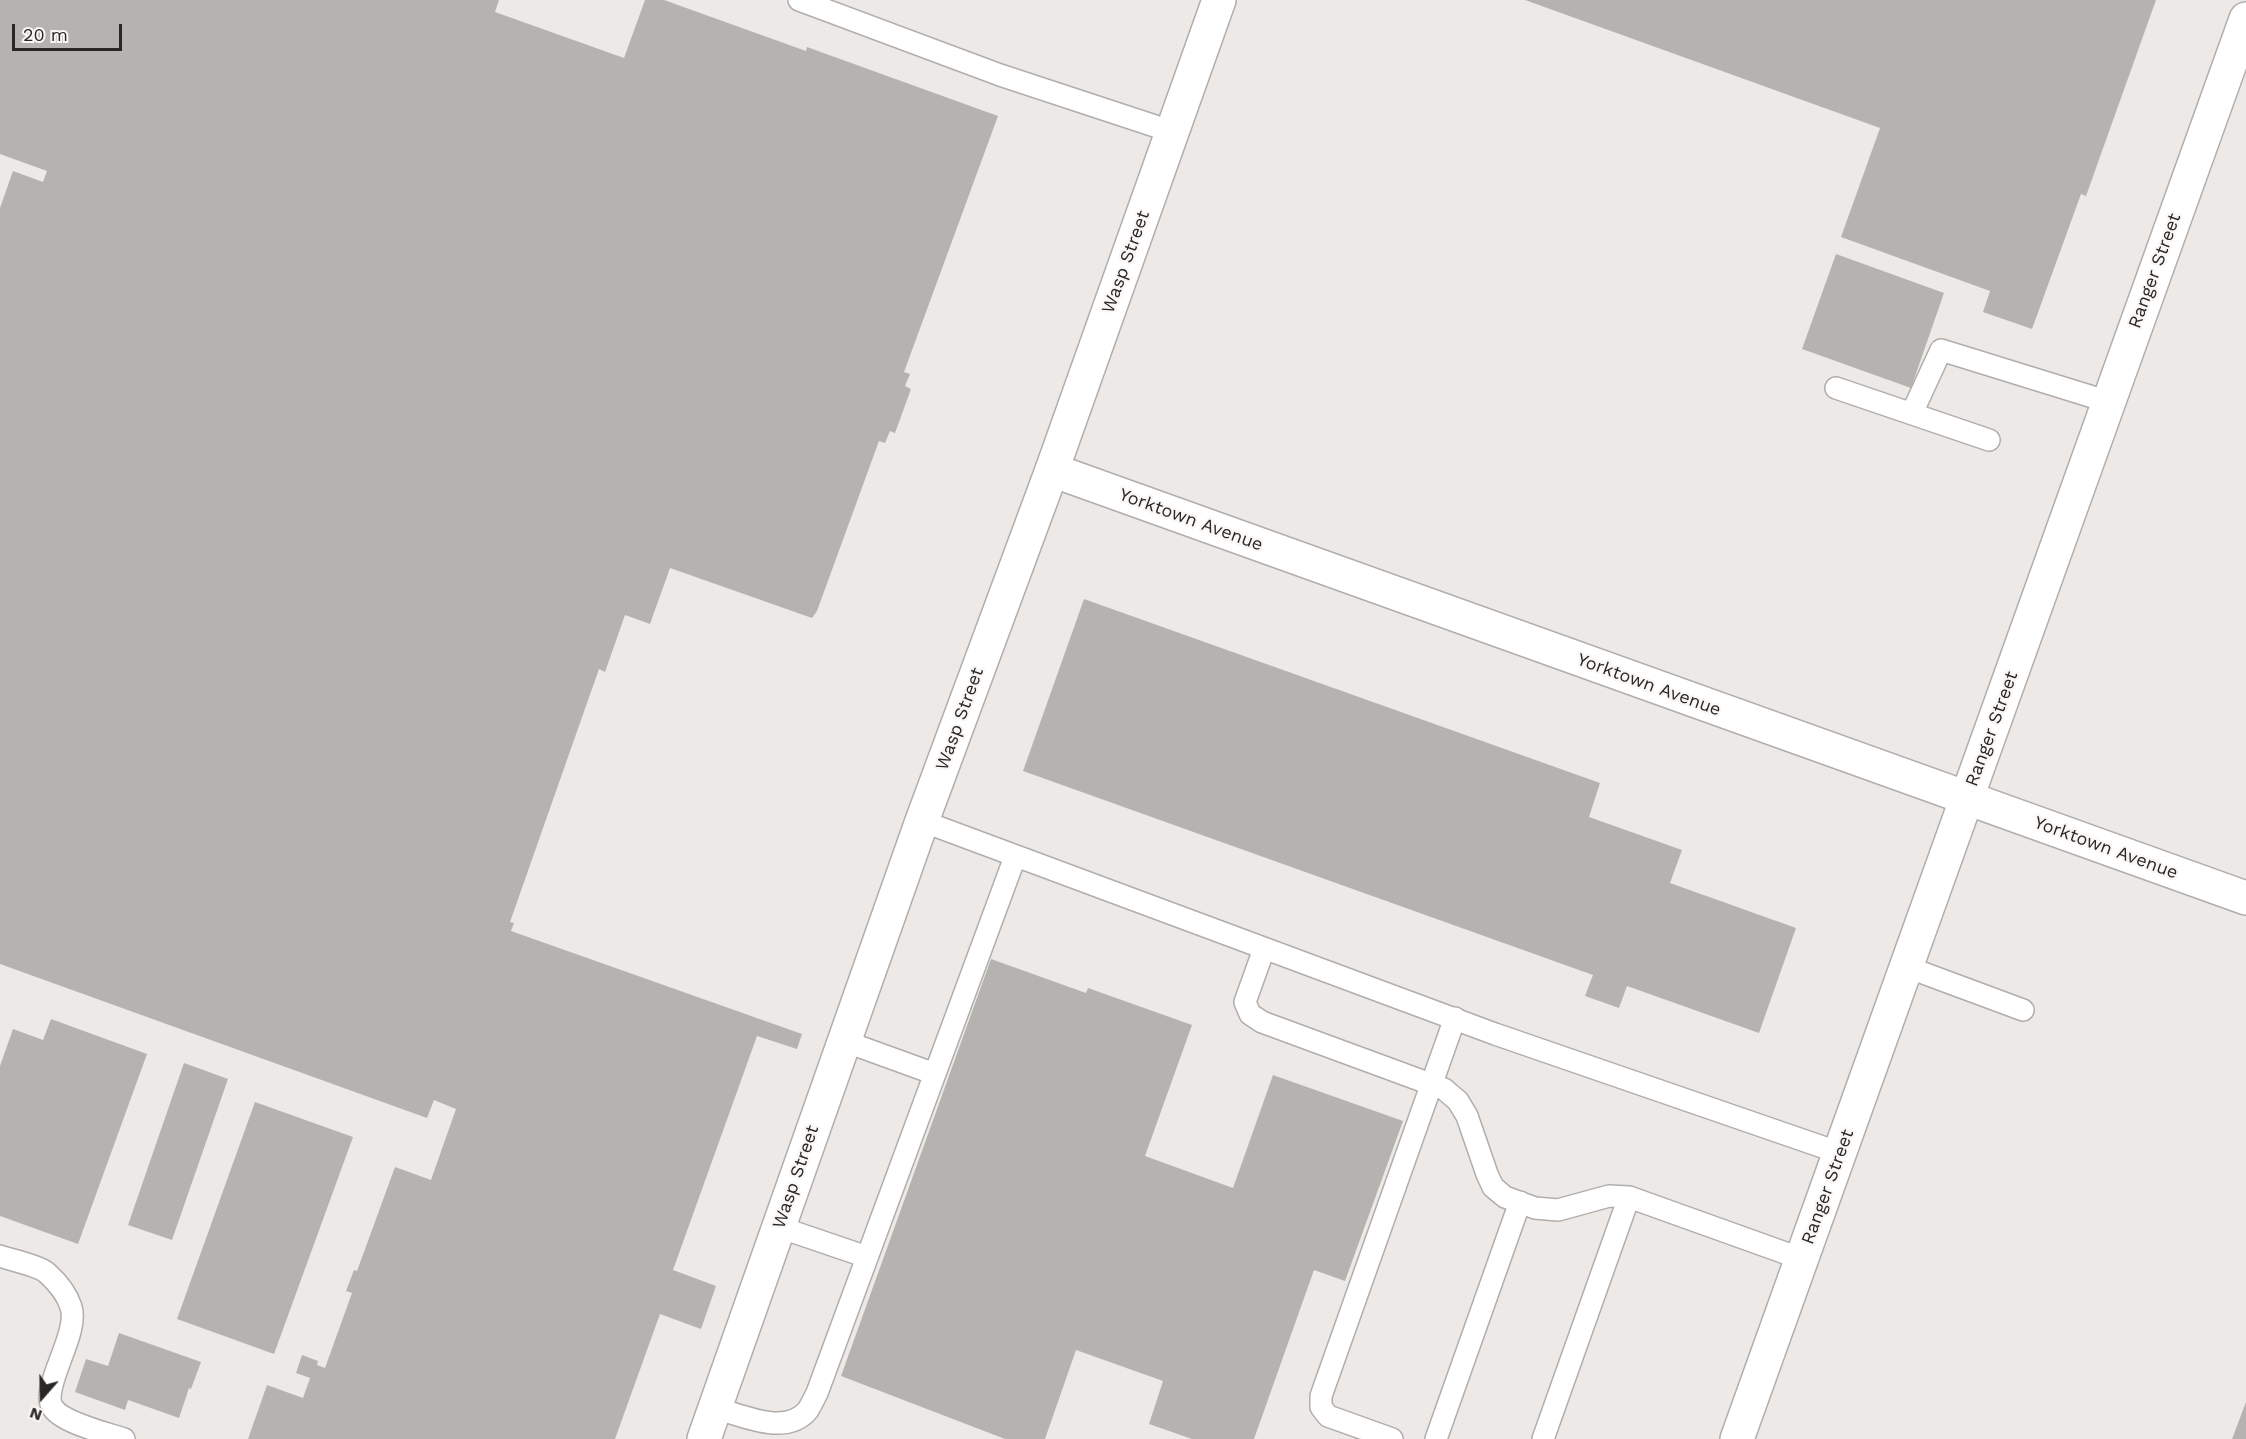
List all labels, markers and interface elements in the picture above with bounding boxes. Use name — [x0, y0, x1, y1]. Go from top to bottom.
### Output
scale bar — [15, 12, 124, 50]
text: 20 m — [23, 24, 68, 45]
street label: Wasp Street — [1097, 208, 1155, 316]
street label: Ranger Street — [2124, 210, 2186, 332]
street label: Yorktown Avenue — [1116, 484, 1266, 556]
street label: Yorktown Avenue — [1574, 649, 1724, 721]
street label: Wasp Street — [931, 665, 989, 773]
street label: Ranger Street — [1961, 668, 2023, 790]
street label: Yorktown Avenue — [2031, 812, 2181, 884]
street label: Wasp Street — [768, 1122, 824, 1232]
street label: Ranger Street — [1797, 1126, 1859, 1248]
north arrow — [12, 1367, 72, 1427]
text: N — [27, 1403, 45, 1425]

